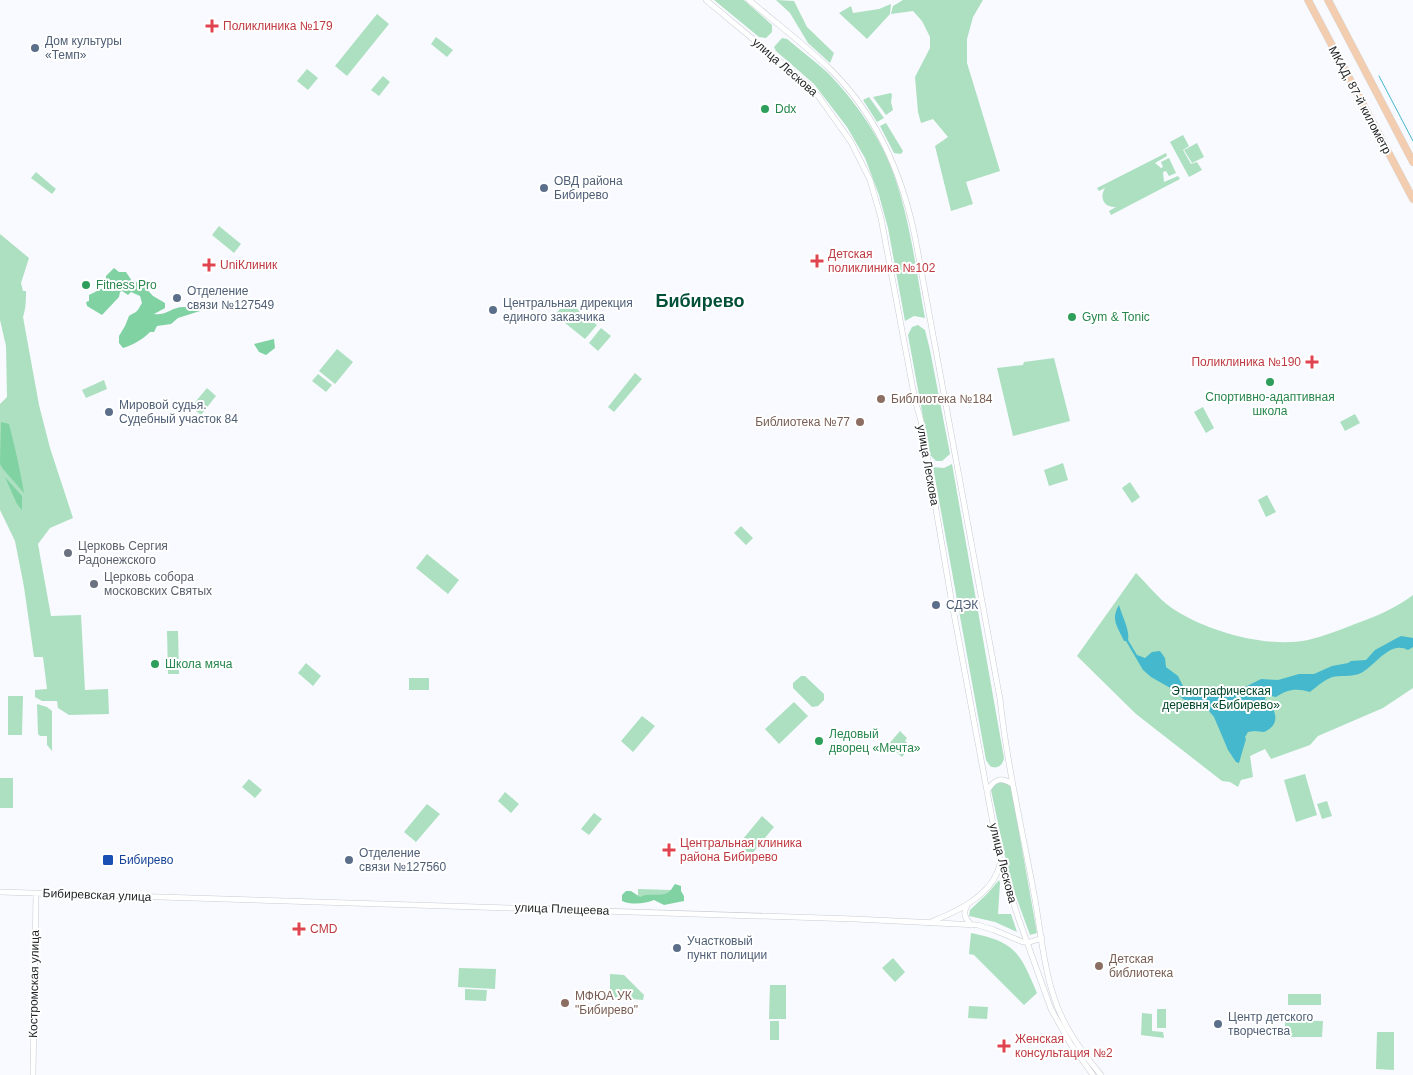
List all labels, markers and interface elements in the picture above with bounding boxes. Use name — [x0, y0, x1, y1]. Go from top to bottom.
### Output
marker: Поликлиника №179 — [205, 19, 219, 33]
place label: Поликлиника №179 — [223, 19, 333, 33]
place label: Дом культуры «Темп» — [45, 34, 122, 62]
street label: улица Лескова — [750, 35, 821, 99]
marker: Дом культуры «Темп» — [29, 42, 41, 54]
street label: МКАД, 87-й километр — [1326, 44, 1395, 157]
place label: Ddx — [775, 102, 796, 116]
marker: Ddx — [759, 103, 771, 115]
place label: ОВД района Бибирево — [554, 174, 623, 202]
marker: ОВД района Бибирево — [538, 182, 550, 194]
place label: Детская поликлиника №102 — [828, 247, 936, 275]
marker: Детская поликлиника №102 — [810, 254, 824, 268]
marker: UniКлиник — [202, 258, 216, 272]
place label: UniКлиник — [220, 258, 278, 272]
place label: Fitness Pro — [96, 278, 157, 292]
marker: Fitness Pro — [80, 279, 92, 291]
place label: Отделение связи №127549 — [187, 284, 275, 312]
district label: Бибирево — [655, 291, 745, 311]
marker: Отделение связи №127549 — [171, 292, 183, 304]
place label: Центральная дирекция единого заказчика — [503, 296, 633, 324]
marker: Центральная дирекция единого заказчика — [487, 304, 499, 316]
place label: Gym & Tonic — [1082, 310, 1150, 324]
marker: Gym & Tonic — [1066, 311, 1078, 323]
place label: Поликлиника №190 — [1191, 355, 1301, 369]
marker: Поликлиника №190 — [1305, 355, 1319, 369]
marker: Спортивно-адаптивная школа — [1264, 376, 1276, 388]
place label: Спортивно-адаптивная школа — [1205, 390, 1335, 418]
place label: Библиотека №184 — [891, 392, 993, 406]
marker: Библиотека №184 — [875, 393, 887, 405]
place label: Мировой судья. Судебный участок 84 — [119, 398, 238, 426]
marker: Мировой судья. Судебный участок 84 — [103, 406, 115, 418]
place label: Библиотека №77 — [755, 415, 850, 429]
marker: Библиотека №77 — [854, 416, 866, 428]
street label: улица Лескова — [914, 423, 942, 507]
place label: Церковь Сергия Радонежского — [78, 539, 168, 567]
marker: Церковь Сергия Радонежского — [62, 547, 74, 559]
place label: Церковь собора московских Святых — [104, 570, 212, 598]
marker: Церковь собора московских Святых — [88, 578, 100, 590]
place label: СДЭК — [946, 598, 978, 612]
marker: СДЭК — [930, 599, 942, 611]
place label: Школа мяча — [165, 657, 233, 671]
marker: Школа мяча — [149, 658, 161, 670]
park label: Этнографическая деревня «Бибирево» — [1162, 684, 1280, 712]
place label: Ледовый дворец «Мечта» — [829, 727, 921, 755]
marker: Ледовый дворец «Мечта» — [813, 735, 825, 747]
street label: улица Лескова — [986, 822, 1020, 905]
place label: Центральная клиника района Бибирево — [680, 836, 802, 864]
marker: Центральная клиника района Бибирево — [662, 843, 676, 857]
place label: Отделение связи №127560 — [359, 846, 447, 874]
marker: Бибирево — [101, 853, 115, 867]
place label: Бибирево — [119, 853, 174, 867]
marker: Отделение связи №127560 — [343, 854, 355, 866]
street label: Бибиревская улица — [42, 886, 152, 904]
street label: улица Плещеева — [514, 900, 610, 918]
marker: CMD — [292, 922, 306, 936]
place label: CMD — [310, 922, 338, 936]
street label: Костромская улица — [26, 930, 42, 1038]
place label: Участковый пункт полиции — [687, 934, 767, 962]
marker: Участковый пункт полиции — [671, 942, 683, 954]
place label: Детская библиотека — [1109, 952, 1174, 980]
marker: Детская библиотека — [1093, 960, 1105, 972]
place label: МФЮА УК "Бибирево" — [575, 989, 638, 1017]
marker: МФЮА УК "Бибирево" — [559, 997, 571, 1009]
place label: Центр детского творчества — [1228, 1010, 1313, 1038]
marker: Центр детского творчества — [1212, 1018, 1224, 1030]
place label: Женская консультация №2 — [1015, 1032, 1113, 1060]
marker: Женская консультация №2 — [997, 1039, 1011, 1053]

